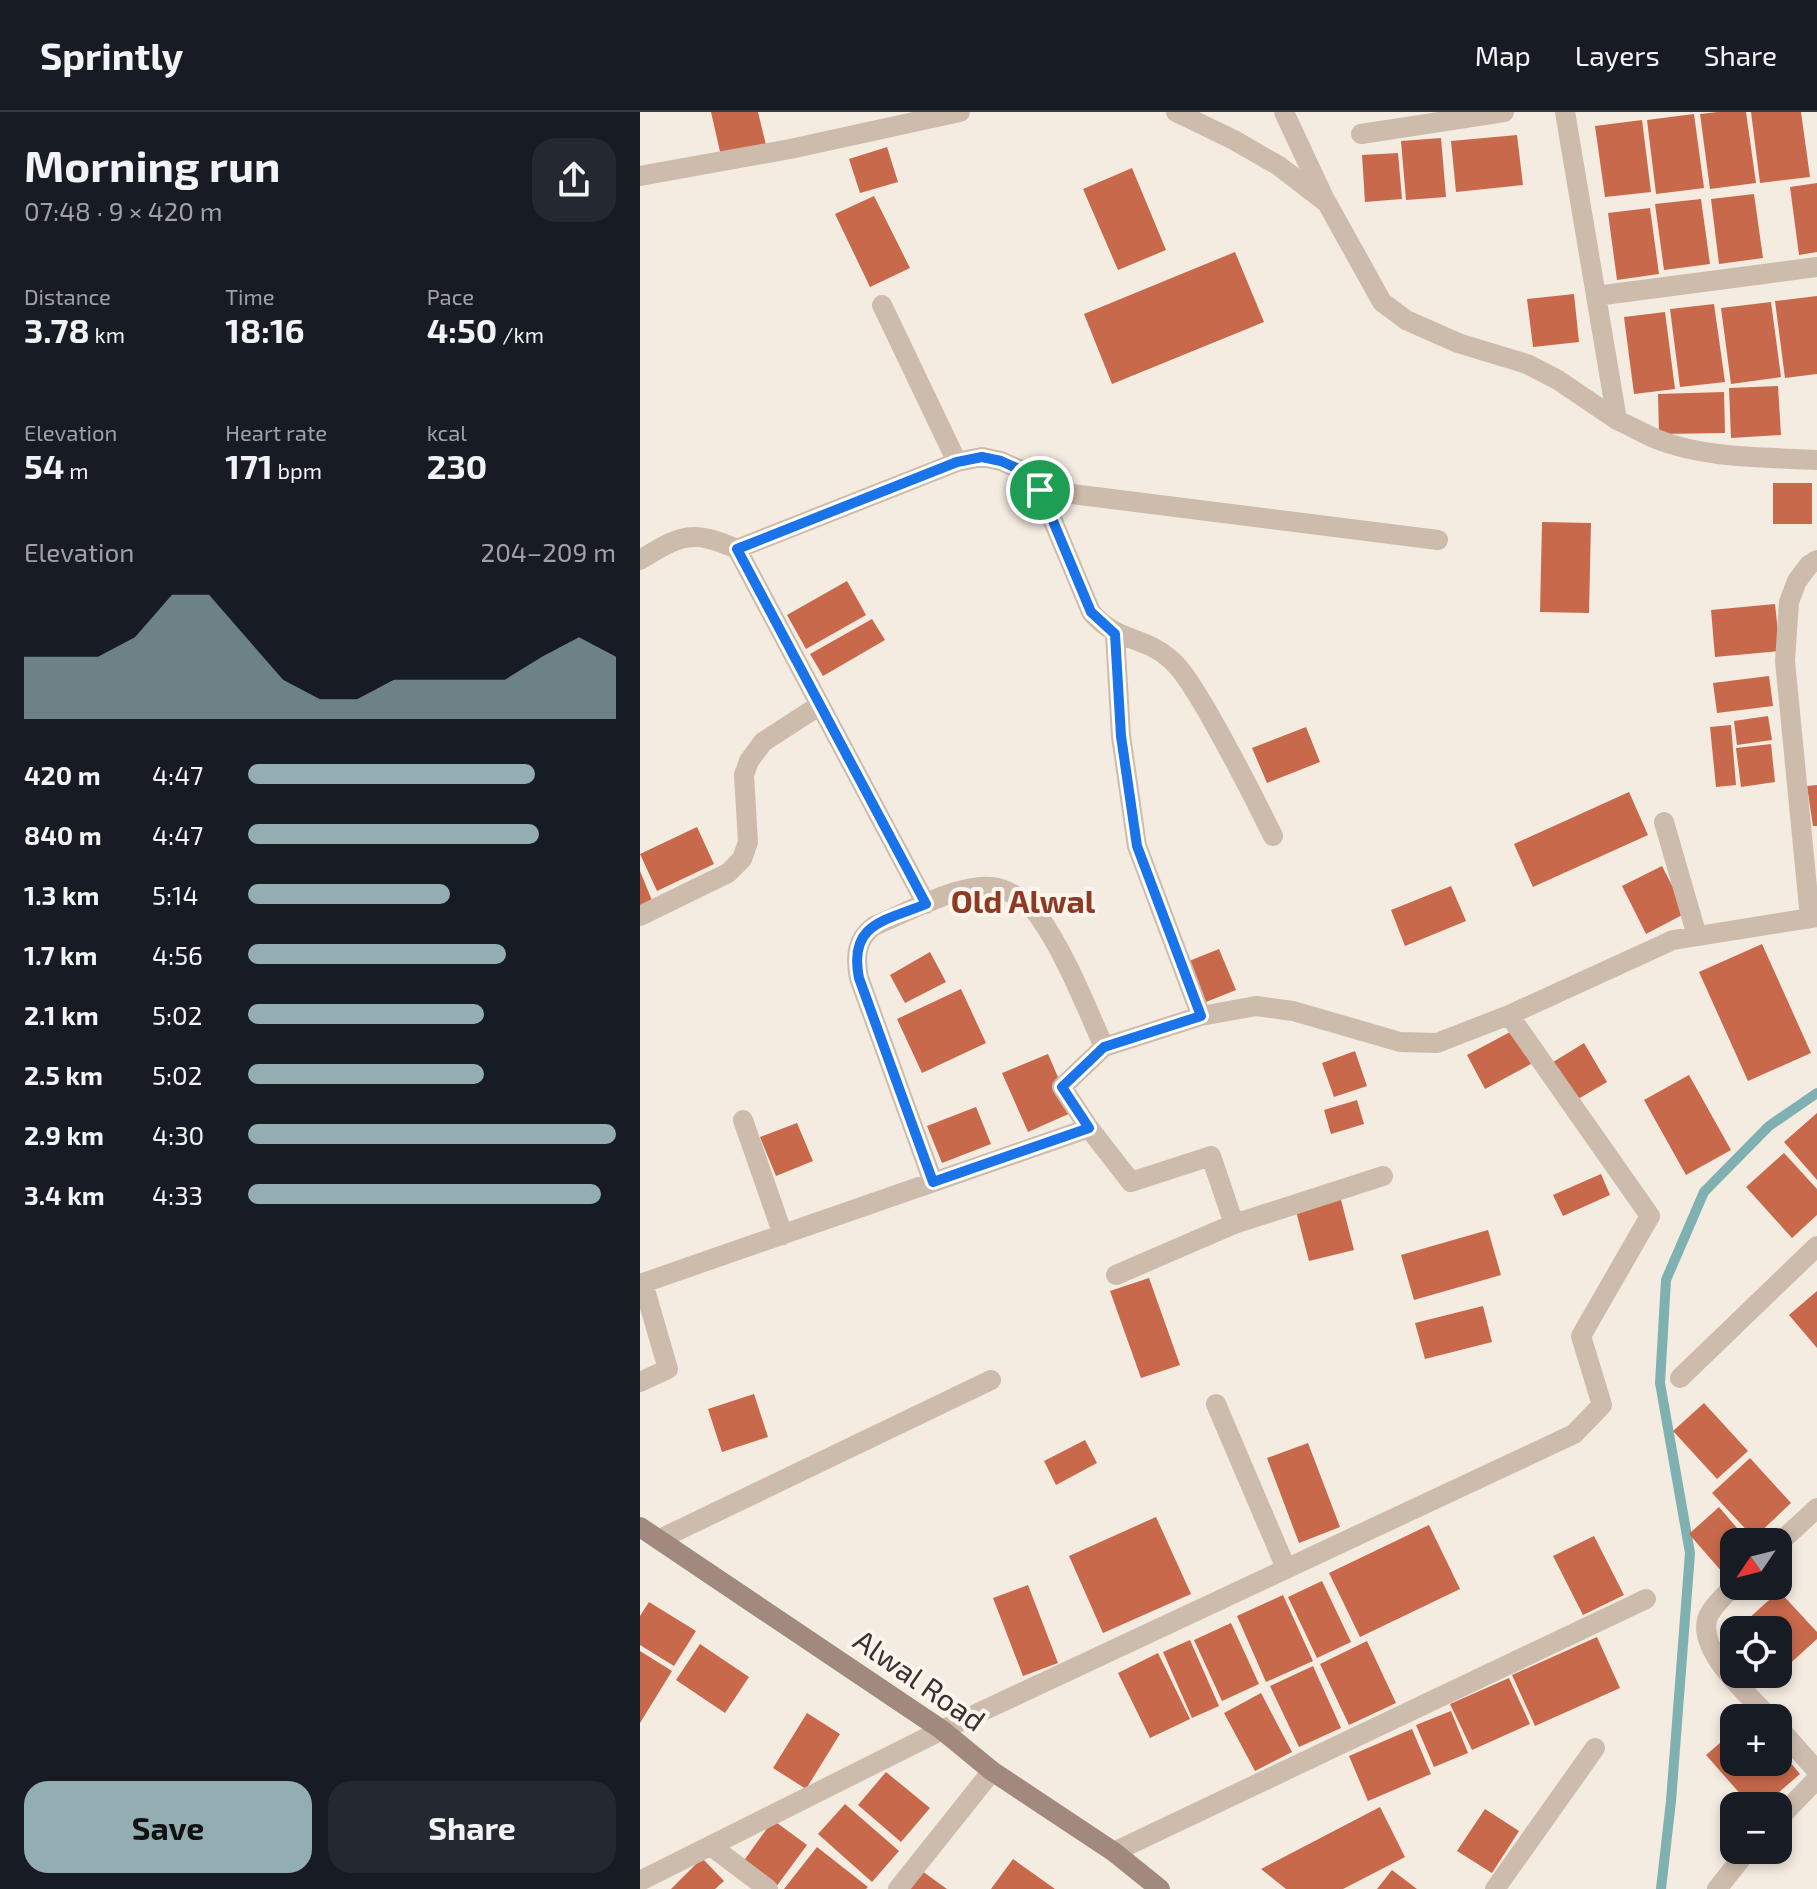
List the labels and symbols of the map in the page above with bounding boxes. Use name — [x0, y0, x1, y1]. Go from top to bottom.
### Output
pin — [1006, 456, 1074, 524]
district label: Old Alwal — [951, 881, 1096, 919]
north arrow — [1720, 1528, 1792, 1600]
street label: Alwal Road — [847, 1621, 993, 1738]

